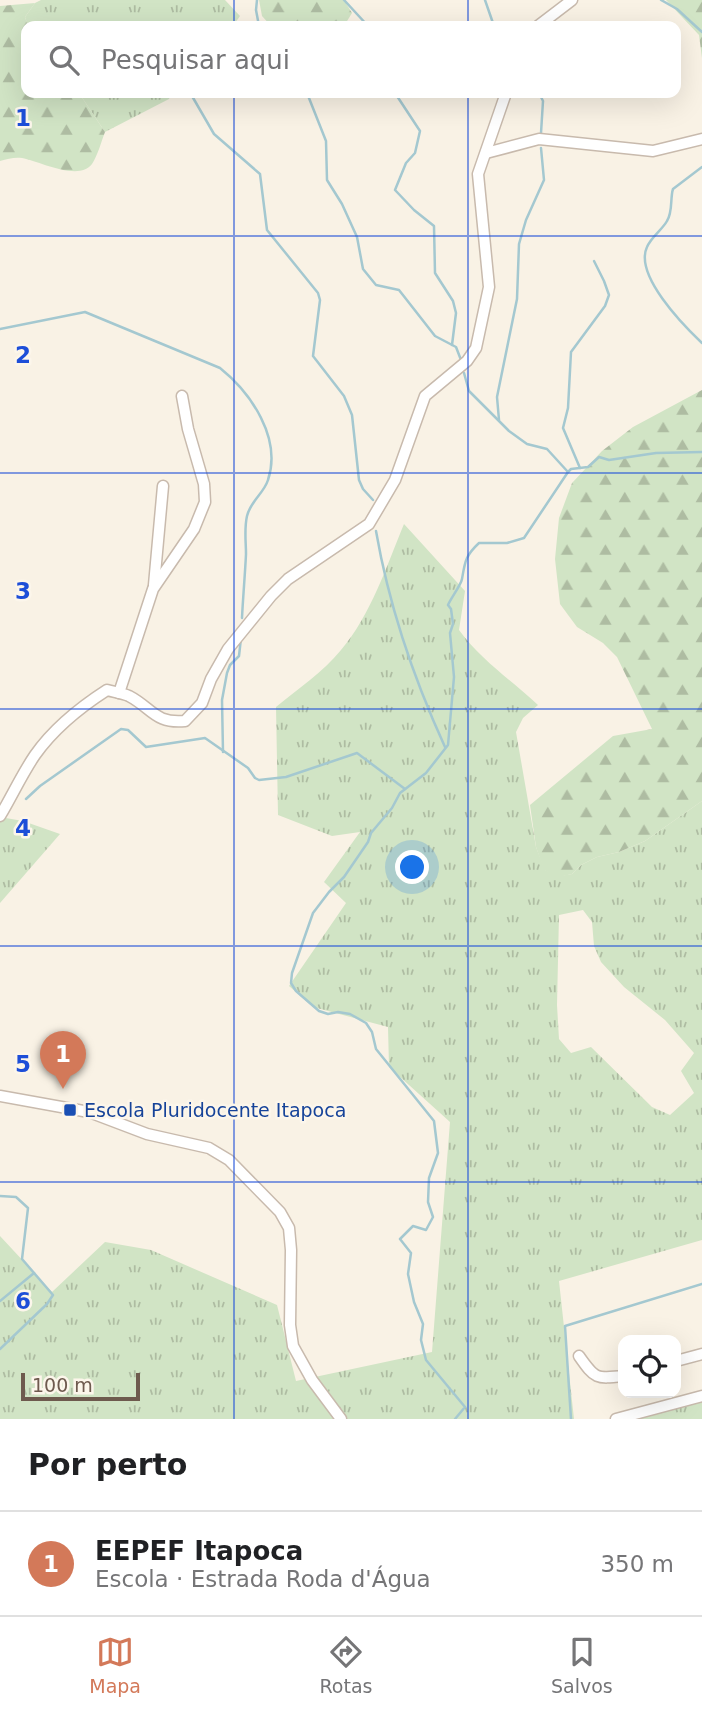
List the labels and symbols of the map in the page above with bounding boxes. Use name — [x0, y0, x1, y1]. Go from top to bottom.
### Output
text: 1 — [15, 105, 31, 131]
text: 2 — [15, 342, 31, 368]
text: 3 — [15, 578, 31, 604]
text: 4 — [15, 815, 31, 841]
your location — [395, 850, 429, 884]
pin: 1 — [40, 1031, 86, 1089]
text: 5 — [15, 1051, 31, 1077]
place label: Escola Pluridocente Itapoca — [84, 1099, 346, 1121]
marker: Escola Pluridocente Itapoca — [62, 1102, 78, 1118]
text: 6 — [15, 1288, 31, 1314]
scale bar — [21, 1370, 140, 1402]

